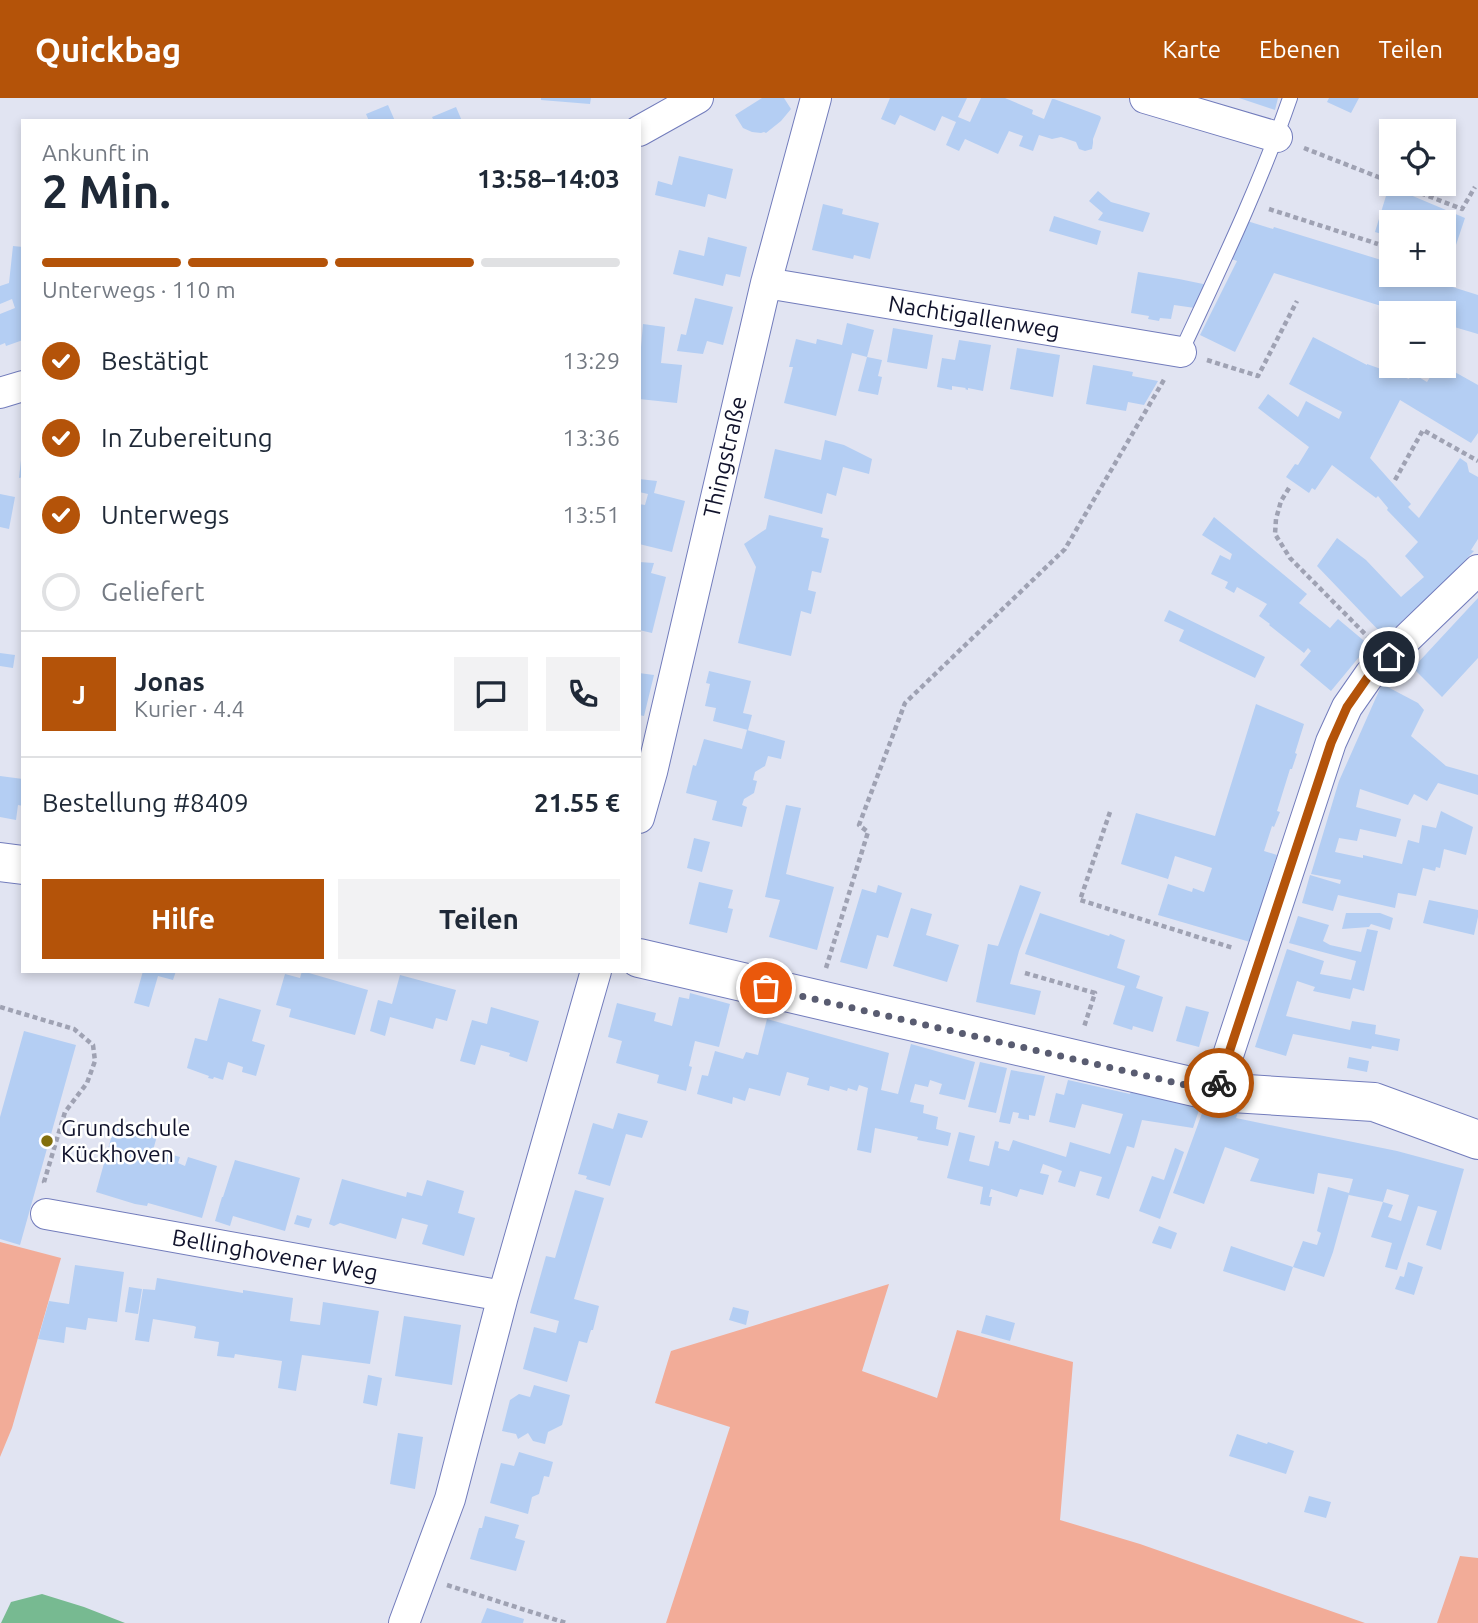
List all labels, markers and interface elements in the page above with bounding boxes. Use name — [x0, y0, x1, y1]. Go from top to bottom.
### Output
text: Quickbag — [35, 31, 181, 68]
text: Karte — [1162, 36, 1221, 63]
text: Ebenen — [1259, 36, 1340, 63]
text: Teilen — [1378, 36, 1443, 63]
map controls — [1379, 119, 1456, 378]
button: locate — [1379, 119, 1456, 196]
text: Ankunft in — [42, 140, 150, 165]
text: 13:58–14:03 — [477, 164, 620, 193]
text: 2 Min. — [42, 165, 171, 217]
button: + — [1379, 210, 1456, 287]
text: Unterwegs · 110 m — [42, 277, 236, 302]
street label: Nachtigallenweg — [887, 291, 1062, 342]
button: − — [1379, 301, 1456, 378]
icon: check — [42, 342, 80, 380]
text: Bestätigt — [101, 346, 208, 375]
text: 13:29 — [562, 348, 620, 373]
street label: Thingstraße — [698, 394, 751, 520]
icon: check — [42, 419, 80, 457]
text: In Zubereitung — [101, 423, 273, 452]
text: 13:36 — [562, 425, 620, 450]
icon: check — [42, 496, 80, 534]
text: Unterwegs — [101, 500, 229, 529]
text: 13:51 — [562, 502, 620, 527]
text: Geliefert — [101, 577, 204, 606]
pin — [1359, 627, 1419, 687]
icon: home — [1370, 638, 1408, 676]
button: chat — [454, 657, 528, 731]
button: phone — [546, 657, 620, 731]
text: Jonas — [134, 667, 205, 696]
text: J — [72, 680, 86, 709]
text: Kurier · 4.4 — [134, 696, 245, 721]
text: Bestellung #8409 — [42, 788, 249, 817]
text: 21.55 € — [534, 788, 620, 817]
button: Hilfe — [42, 879, 324, 959]
button: Teilen — [338, 879, 620, 959]
pin — [736, 958, 796, 1018]
icon: bag — [747, 969, 785, 1007]
courier — [1184, 1048, 1254, 1118]
icon: bike — [1200, 1064, 1238, 1102]
place label: Grundschule Kückhoven — [61, 1115, 190, 1166]
marker: Grundschule Kückhoven — [39, 1133, 55, 1149]
street label: Bellinghovener Weg — [170, 1224, 380, 1285]

